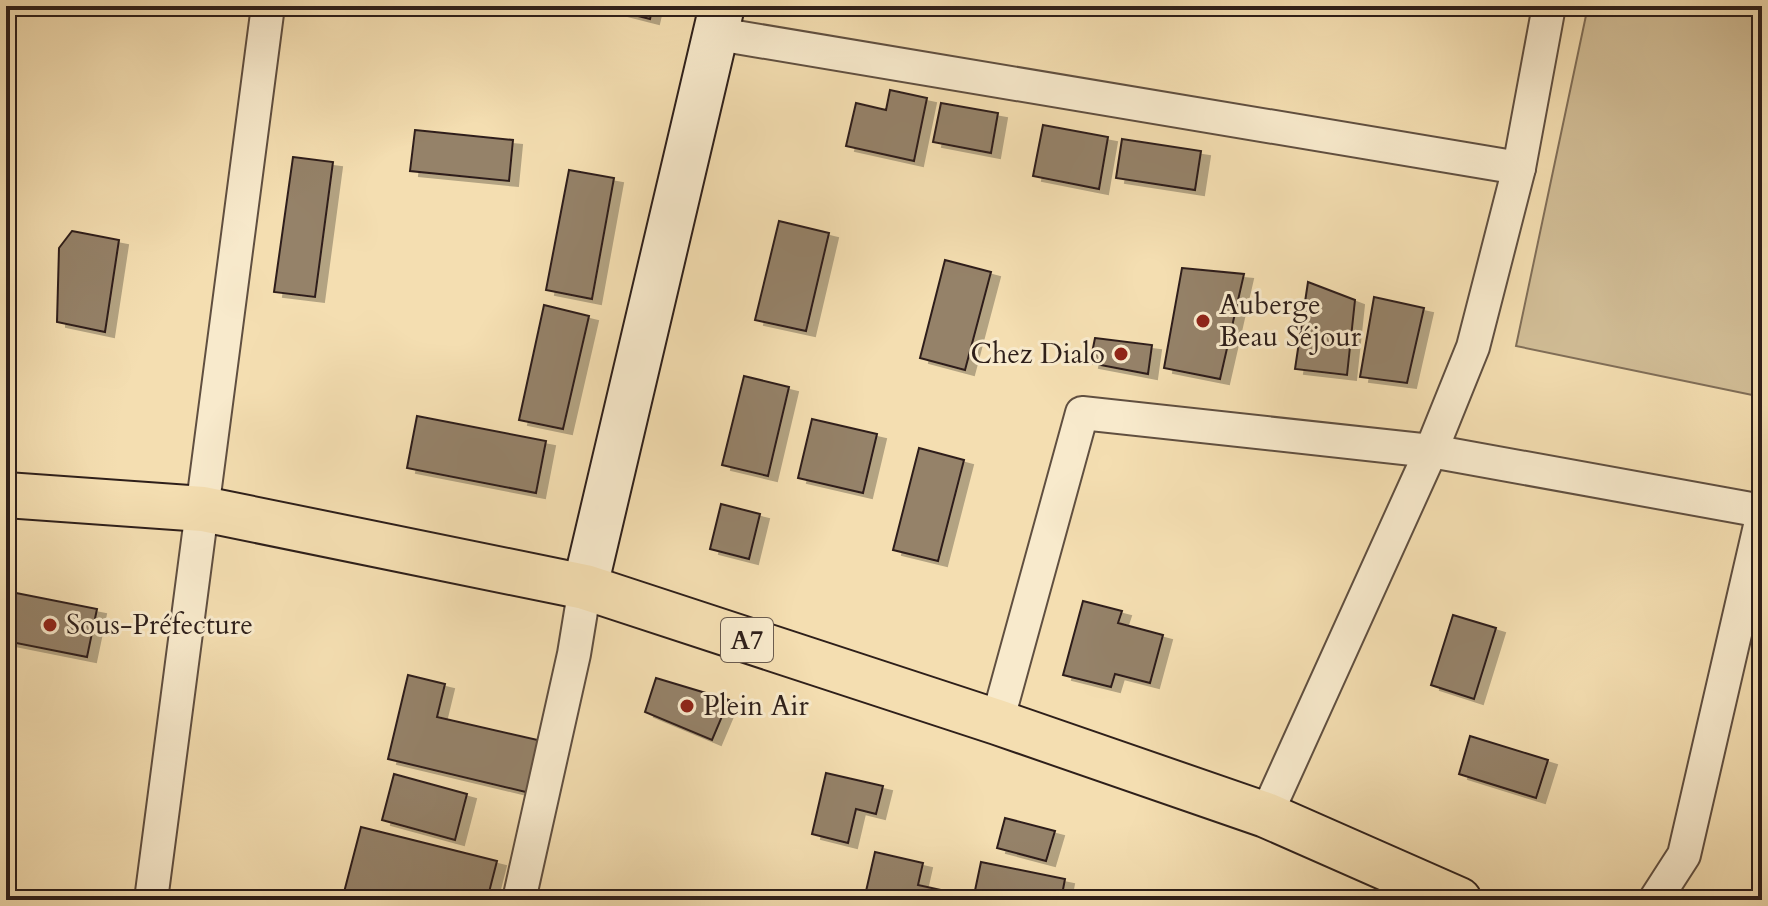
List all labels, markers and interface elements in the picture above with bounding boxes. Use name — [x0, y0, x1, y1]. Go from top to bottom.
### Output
place label: Auberge Beau Séjour — [1219, 286, 1362, 356]
marker: Auberge Beau Séjour — [1194, 312, 1212, 330]
place label: Chez Dialo — [970, 335, 1105, 373]
marker: Chez Dialo — [1112, 345, 1130, 363]
place label: Sous-Préfecture — [66, 606, 253, 644]
marker: Sous-Préfecture — [41, 616, 59, 634]
road number: A7 — [721, 618, 773, 662]
place label: Plein Air — [703, 687, 809, 725]
marker: Plein Air — [678, 697, 696, 715]

